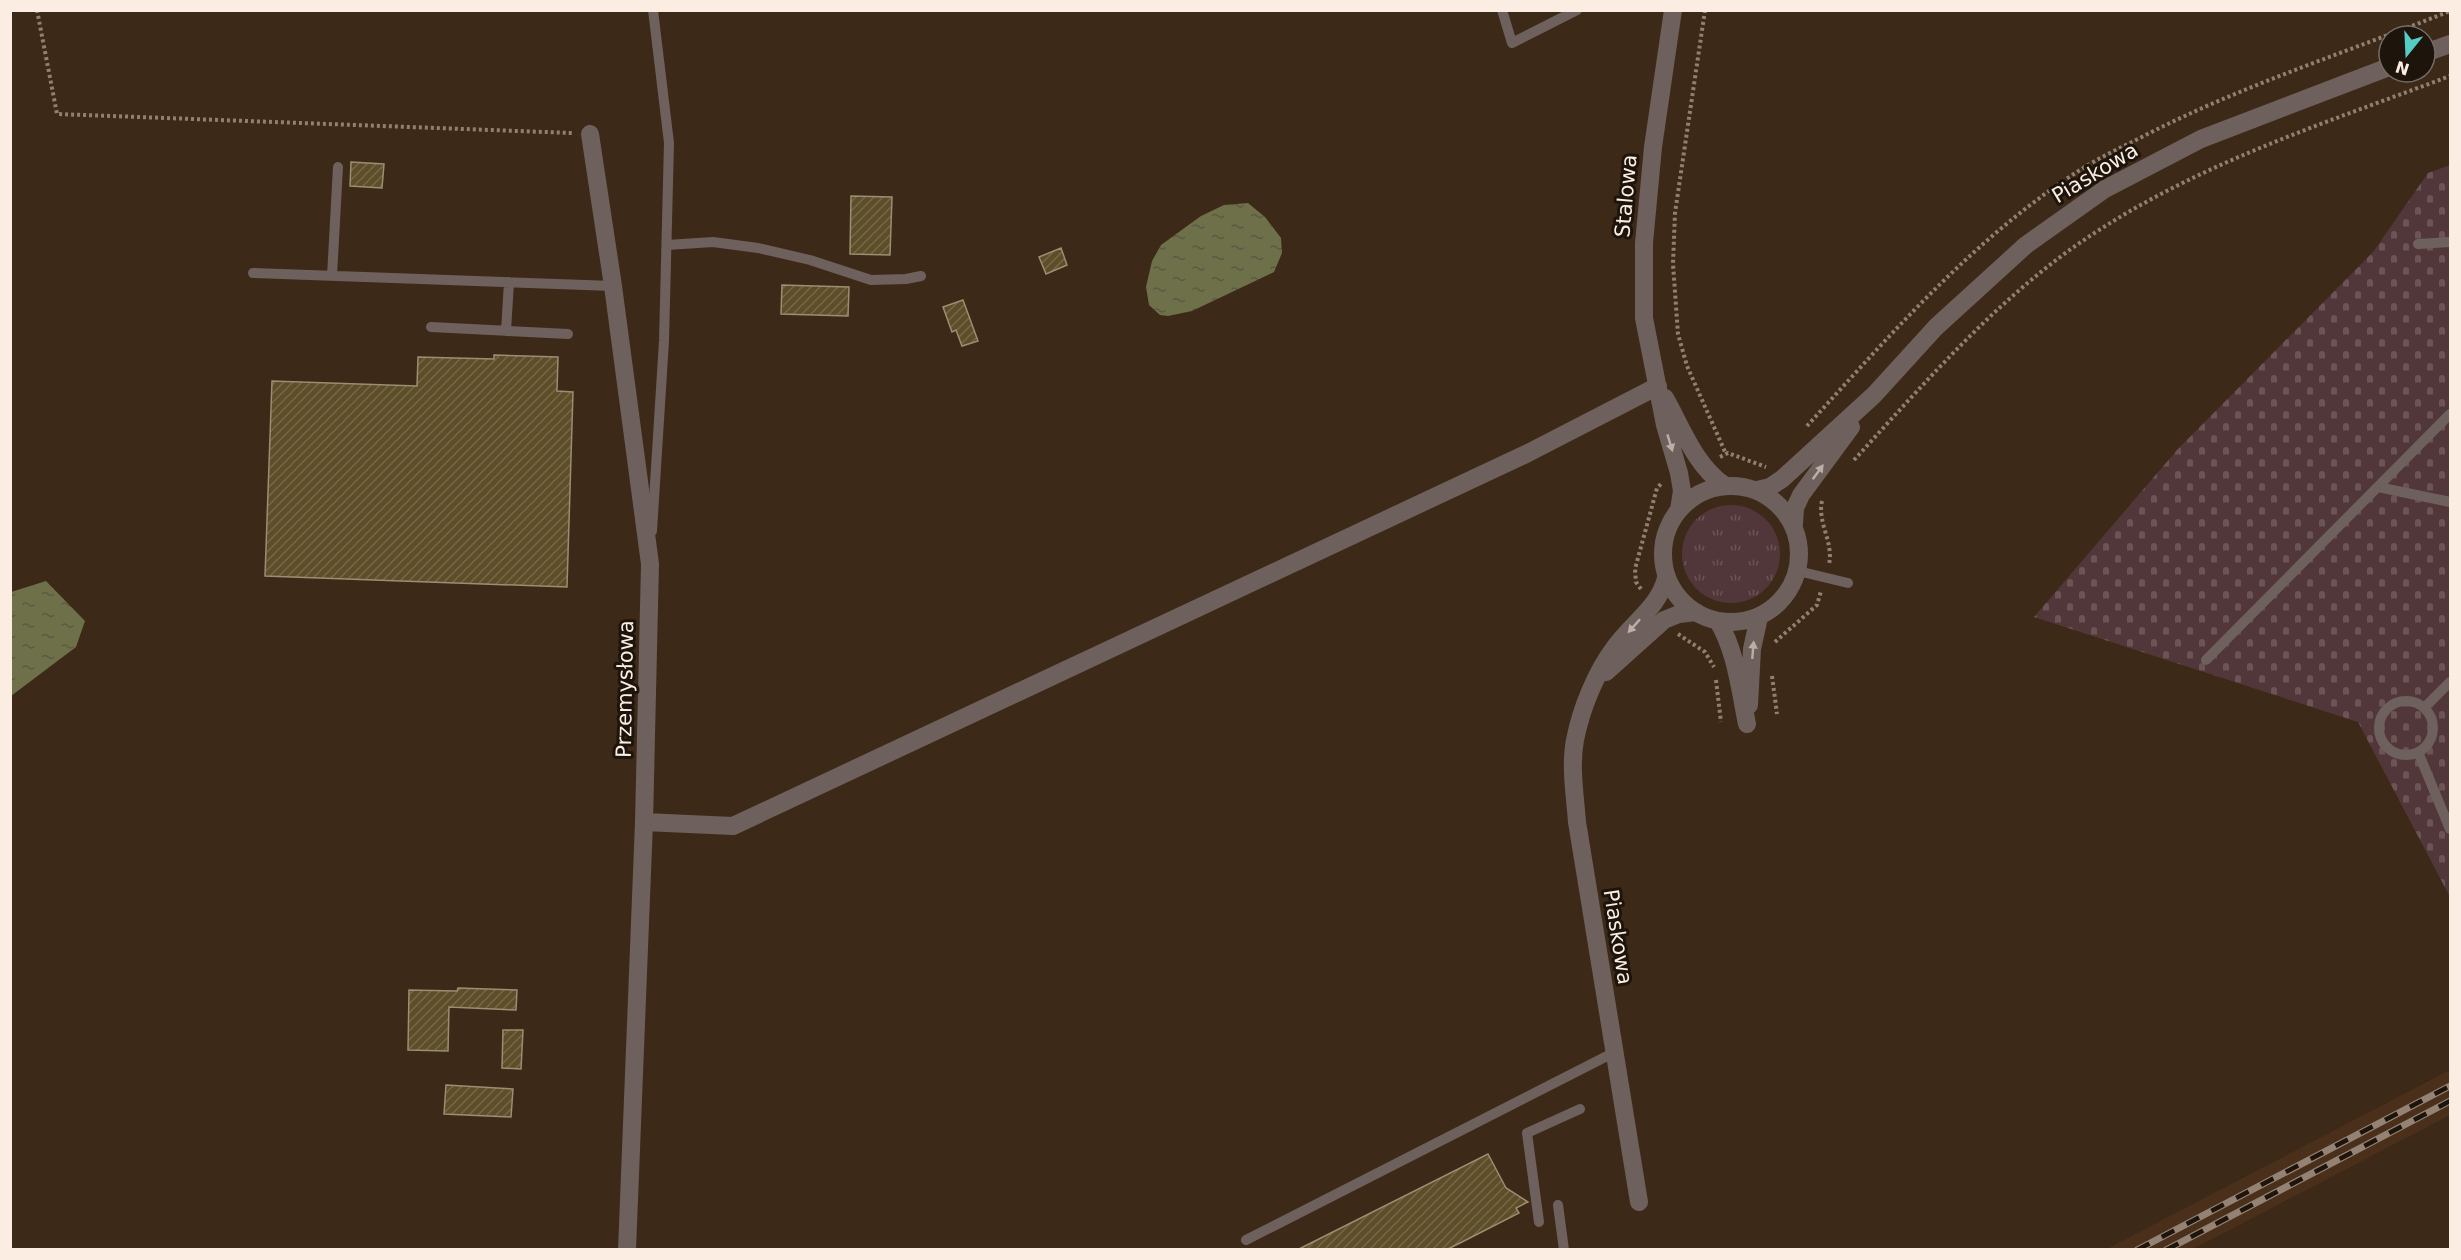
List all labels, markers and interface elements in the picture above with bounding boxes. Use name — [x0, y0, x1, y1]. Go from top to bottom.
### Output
north arrow — [2377, 24, 2437, 84]
text: N — [2393, 57, 2412, 79]
street label: Piaskowa — [2048, 138, 2142, 208]
street label: Stalowa — [1610, 154, 1642, 238]
one-way arrow — [1666, 434, 1675, 452]
one-way arrow — [1812, 465, 1824, 481]
one-way arrow — [1627, 618, 1641, 633]
street label: Przemysłowa — [612, 620, 638, 758]
one-way arrow — [1748, 640, 1758, 659]
street label: Piaskowa — [1599, 888, 1637, 986]

